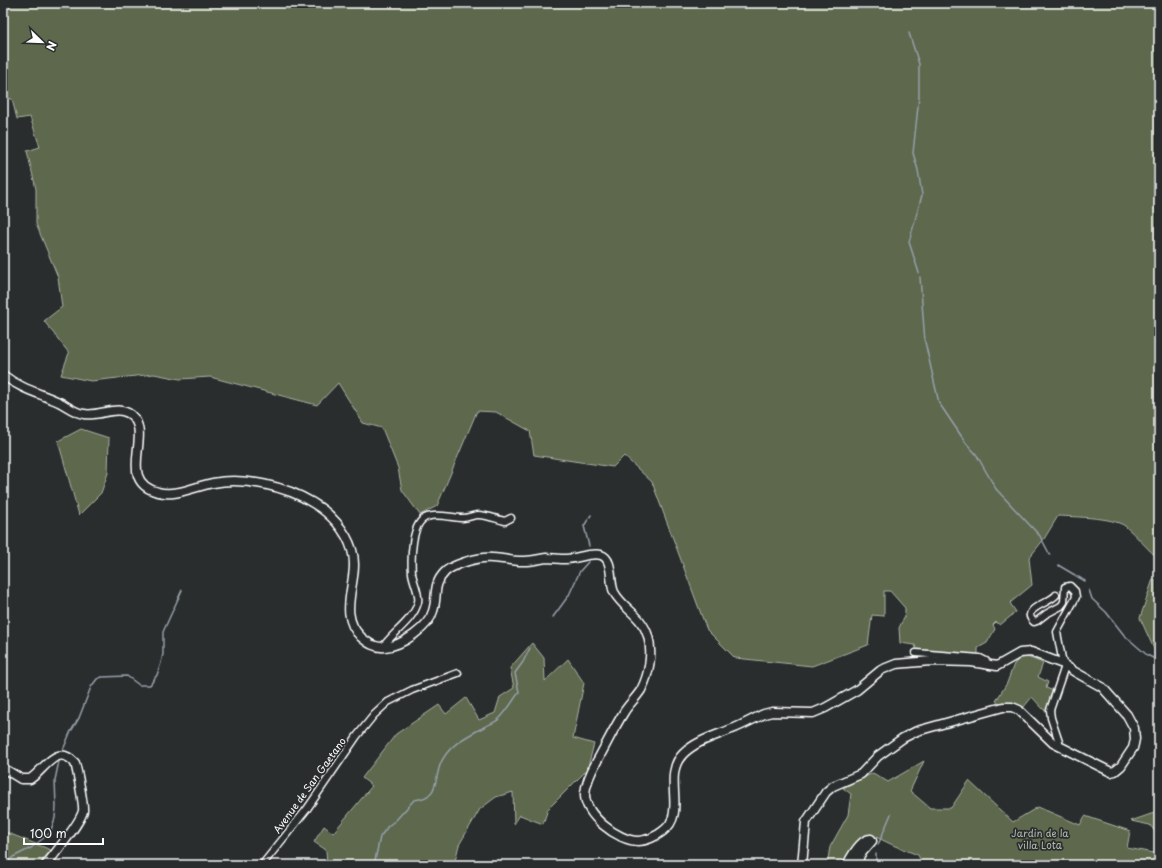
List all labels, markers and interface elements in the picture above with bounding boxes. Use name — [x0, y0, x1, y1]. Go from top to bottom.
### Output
north arrow — [22, 22, 62, 62]
text: N — [42, 39, 61, 54]
street label: Avenue de San Gaetano — [269, 734, 349, 836]
scale bar — [24, 820, 103, 846]
text: 100 m — [30, 824, 67, 842]
park label: Jardin de la villa Lota — [1011, 825, 1069, 852]

